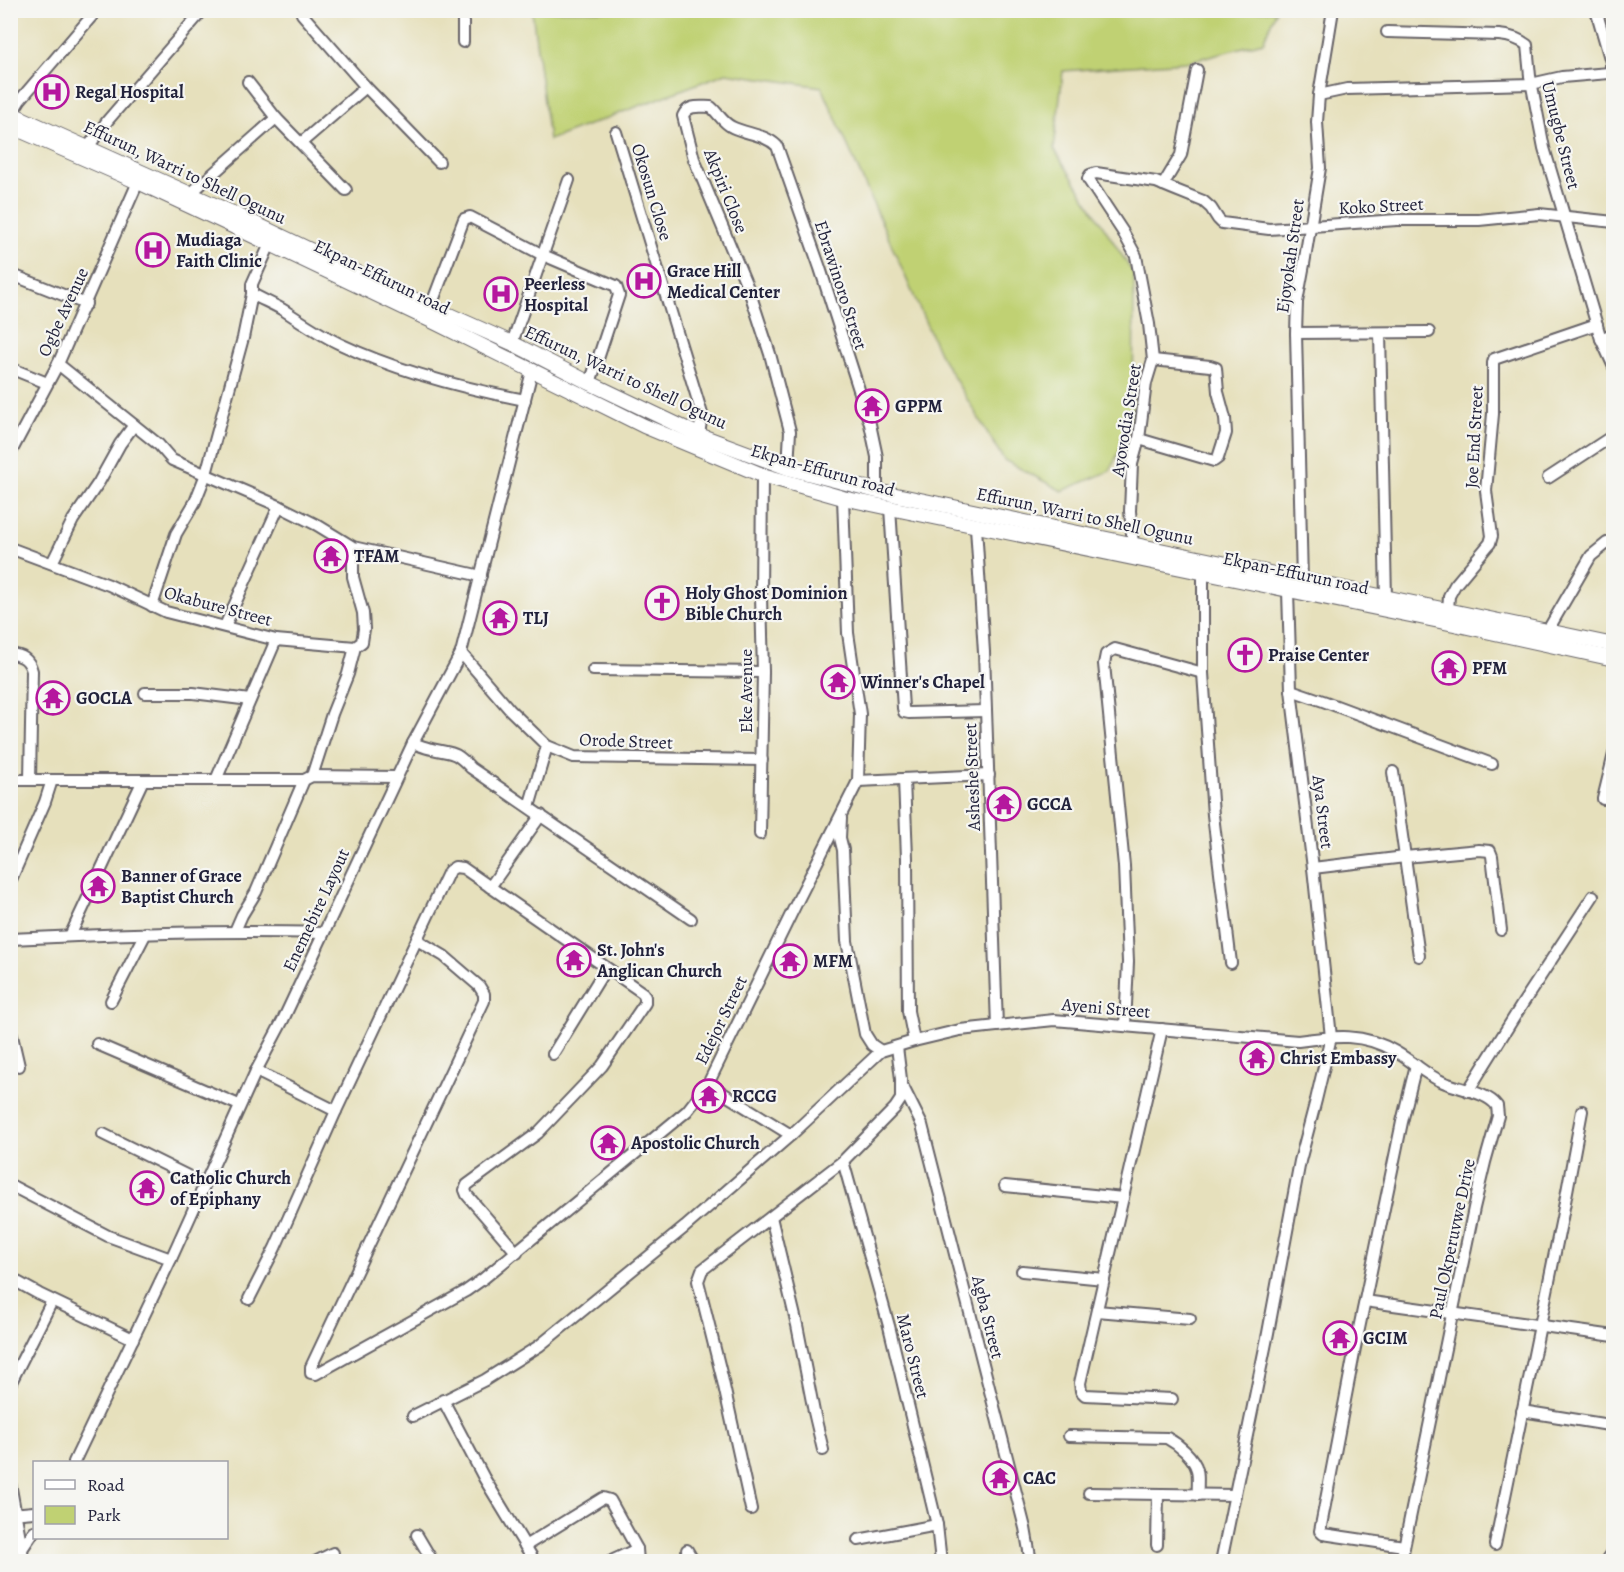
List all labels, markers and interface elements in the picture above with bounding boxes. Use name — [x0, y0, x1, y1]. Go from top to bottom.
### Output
hospital icon: Regal Hospital — [34, 74, 70, 110]
street label: Umugbe Street — [1536, 78, 1586, 192]
place label: Regal Hospital — [75, 80, 184, 104]
street label: Effurun, Warri to Shell Ogunu — [80, 114, 291, 230]
street label: Okosun Close — [626, 141, 678, 243]
street label: Akpiri Close — [698, 144, 754, 237]
street label: Koko Street — [1338, 192, 1424, 220]
street label: Ejoyokah Street — [1270, 197, 1310, 315]
street label: Ebrawinoro Street — [809, 217, 873, 353]
place label: Mudiaga Faith Clinic — [176, 228, 262, 273]
hospital icon: Mudiaga Faith Clinic — [135, 232, 171, 268]
street label: Ekpan-Effurun road — [310, 234, 454, 321]
place label: Grace Hill Medical Center — [667, 259, 781, 304]
street label: Ogbe Avenue — [32, 263, 94, 361]
hospital icon: Grace Hill Medical Center — [626, 263, 662, 299]
place label: Peerless Hospital — [524, 272, 588, 317]
hospital icon: Peerless Hospital — [483, 276, 519, 312]
street label: Effurun, Warri to Shell Ogunu — [521, 319, 732, 435]
street label: Ayovodia Street — [1105, 362, 1147, 479]
street label: Joe End Street — [1459, 385, 1489, 489]
temple icon: GPPM — [854, 388, 890, 424]
place label: GPPM — [895, 394, 943, 418]
street label: Ekpan-Effurun road — [748, 438, 898, 502]
street label: Effurun, Warri to Shell Ogunu — [974, 481, 1196, 551]
temple icon: TFAM — [313, 538, 349, 574]
place label: TFAM — [354, 544, 400, 568]
street label: Ekpan-Effurun road — [1221, 546, 1372, 600]
street label: Okabure Street — [161, 580, 275, 632]
place label: Holy Ghost Dominion Bible Church — [685, 581, 848, 626]
church icon: Holy Ghost Dominion Bible Church — [644, 585, 680, 621]
temple icon: TLJ — [482, 600, 518, 636]
place label: TLJ — [523, 606, 549, 630]
church icon: Praise Center — [1227, 637, 1263, 673]
place label: Praise Center — [1268, 643, 1370, 667]
street label: Eke Avenue — [734, 649, 758, 733]
temple icon: PFM — [1431, 650, 1467, 686]
place label: PFM — [1472, 656, 1507, 680]
temple icon: Winner's Chapel — [820, 664, 856, 700]
place label: Winner's Chapel — [860, 670, 985, 694]
temple icon: GOCLA — [35, 680, 71, 716]
place label: GOCLA — [76, 686, 133, 710]
street label: Asheshe Street — [958, 722, 986, 832]
street label: Orode Street — [579, 727, 673, 755]
street label: Aya Street — [1306, 773, 1339, 850]
temple icon: GCCA — [986, 786, 1022, 822]
place label: GCCA — [1027, 792, 1073, 816]
street label: Enemebire Layout — [277, 845, 355, 975]
place label: Banner of Grace Baptist Church — [121, 864, 242, 909]
temple icon: Banner of Grace Baptist Church — [80, 868, 116, 904]
place label: St. John's Anglican Church — [596, 938, 722, 983]
temple icon: St. John's Anglican Church — [556, 942, 592, 978]
temple icon: MFM — [772, 943, 808, 979]
place label: MFM — [813, 949, 853, 973]
street label: Edejor Street — [689, 972, 753, 1068]
street label: Ayeni Street — [1060, 992, 1151, 1024]
temple icon: Christ Embassy — [1239, 1040, 1275, 1076]
place label: Christ Embassy — [1280, 1046, 1397, 1070]
temple icon: RCCG — [691, 1078, 727, 1114]
place label: RCCG — [732, 1084, 777, 1108]
temple icon: Apostolic Church — [590, 1125, 626, 1161]
place label: Apostolic Church — [630, 1131, 760, 1155]
street label: Paul Okperuvwe Drive — [1423, 1156, 1481, 1322]
place label: Catholic Church of Epiphany — [170, 1166, 291, 1211]
temple icon: Catholic Church of Epiphany — [129, 1170, 165, 1206]
street label: Agba Street — [966, 1272, 1010, 1361]
street label: Maro Street — [891, 1311, 935, 1401]
temple icon: GCIM — [1322, 1320, 1358, 1356]
place label: GCIM — [1363, 1326, 1408, 1350]
temple icon: CAC — [982, 1460, 1018, 1496]
legend — [33, 1461, 228, 1539]
place label: CAC — [1023, 1466, 1056, 1490]
text: Road — [87, 1473, 125, 1497]
text: Park — [87, 1503, 121, 1527]

